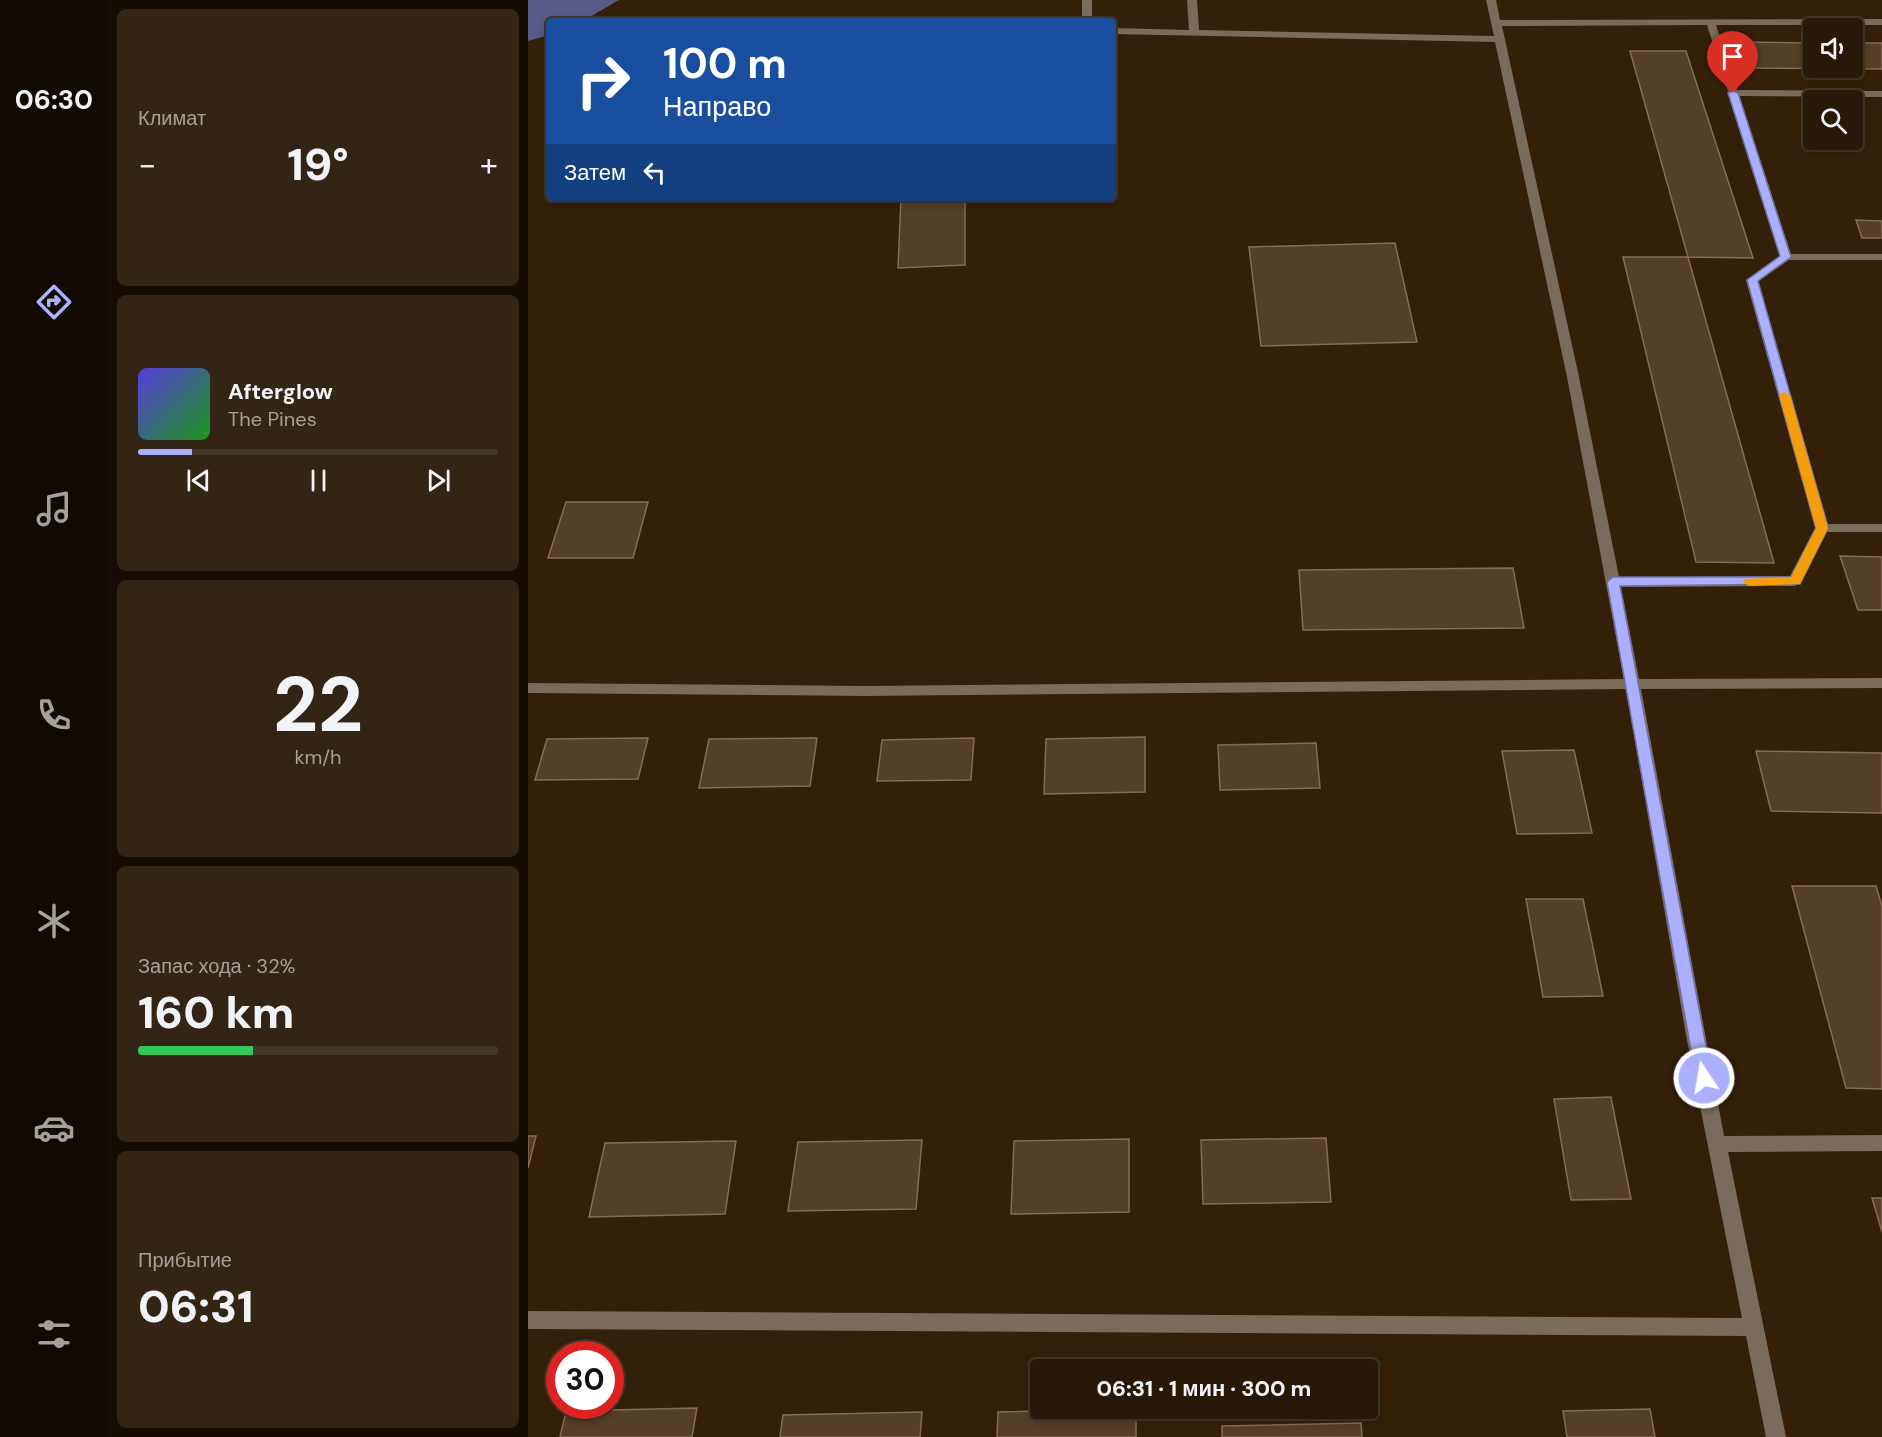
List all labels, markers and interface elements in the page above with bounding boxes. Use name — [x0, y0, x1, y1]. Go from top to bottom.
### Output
map controls — [1803, 18, 1863, 150]
button: sound — [1803, 18, 1863, 78]
pin — [1707, 31, 1758, 93]
text: 100 m — [663, 36, 787, 91]
icon: arrive — [1716, 40, 1749, 73]
icon: right — [564, 42, 642, 120]
text: 06:30 — [15, 82, 93, 117]
text: Направо — [663, 89, 771, 124]
button: search — [1803, 90, 1863, 150]
text: Климат — [138, 105, 206, 131]
text: 19° — [287, 135, 349, 194]
text: − — [138, 143, 156, 186]
text: + — [480, 143, 498, 186]
icon: left — [638, 156, 671, 189]
text: Затем — [564, 158, 626, 187]
icon: directions — [33, 281, 75, 323]
text: Afterglow — [228, 377, 333, 406]
text: The Pines — [228, 406, 317, 432]
icon: previous — [182, 464, 215, 497]
icon: pause — [302, 464, 335, 497]
icon: next — [422, 464, 455, 497]
icon: music — [33, 488, 75, 530]
text: 22 — [273, 654, 363, 755]
icon: phone — [33, 694, 75, 736]
text: km/h — [294, 744, 342, 770]
icon: climate — [33, 900, 75, 942]
text: Запас хода · 32% — [138, 953, 295, 979]
text: 160 km — [138, 983, 294, 1042]
position arrow — [1672, 1046, 1736, 1110]
icon: car — [33, 1107, 75, 1149]
text: Прибытие — [138, 1247, 232, 1273]
text: 06:31 — [138, 1277, 254, 1336]
icon: filters — [33, 1313, 75, 1355]
speed limit sign: 30 — [546, 1341, 624, 1419]
text: 06:31 · 1 мин · 300 m — [1097, 1374, 1311, 1403]

